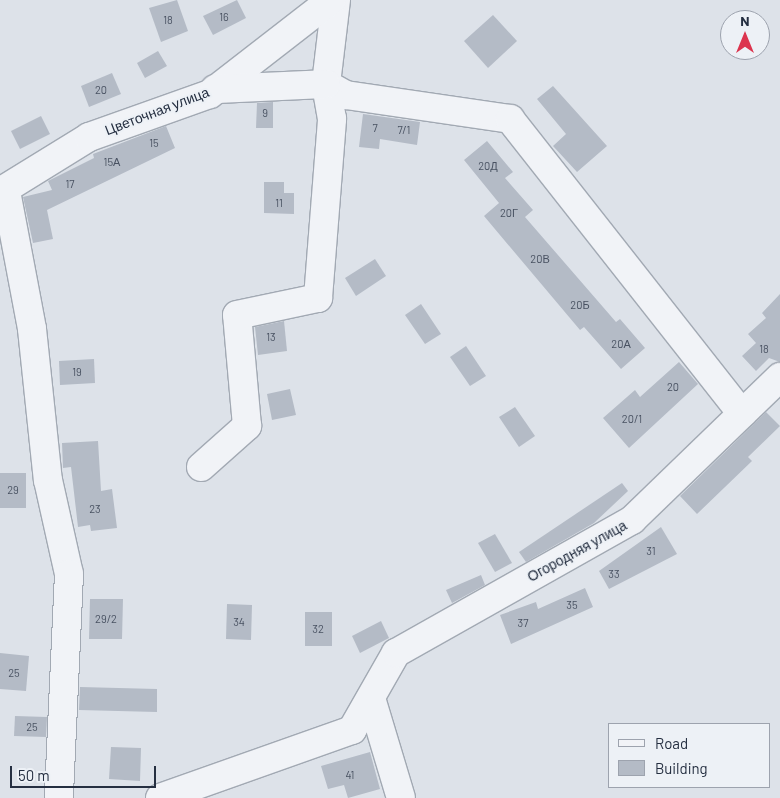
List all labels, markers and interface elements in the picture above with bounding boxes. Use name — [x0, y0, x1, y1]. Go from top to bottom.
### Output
house number: 16 — [219, 10, 229, 24]
north arrow — [720, 10, 770, 60]
text: N — [740, 12, 750, 29]
house number: 18 — [163, 13, 173, 27]
house number: 20 — [95, 83, 107, 97]
street label: Цветочная улица — [102, 83, 212, 139]
house number: 9 — [262, 106, 268, 120]
house number: 7 — [372, 121, 378, 135]
house number: 7/1 — [398, 123, 410, 137]
house number: 15 — [149, 136, 159, 150]
house number: 15А — [104, 155, 120, 169]
house number: 20Д — [478, 159, 498, 173]
house number: 17 — [65, 177, 75, 191]
house number: 11 — [275, 196, 283, 210]
house number: 20Г — [500, 206, 518, 220]
house number: 20В — [530, 252, 550, 266]
house number: 20Б — [570, 298, 590, 312]
house number: 13 — [266, 330, 276, 344]
house number: 20А — [611, 337, 631, 351]
house number: 18 — [759, 342, 769, 356]
house number: 19 — [72, 365, 82, 379]
house number: 20 — [667, 380, 679, 394]
house number: 20/1 — [622, 412, 642, 426]
house number: 29 — [7, 483, 19, 497]
house number: 23 — [89, 502, 101, 516]
street label: Огородняя улица — [524, 517, 630, 585]
house number: 31 — [646, 544, 656, 558]
house number: 33 — [608, 567, 620, 581]
house number: 35 — [566, 598, 578, 612]
house number: 29/2 — [95, 612, 117, 626]
house number: 34 — [233, 615, 245, 629]
house number: 37 — [518, 616, 528, 630]
house number: 32 — [312, 622, 324, 636]
house number: 25 — [8, 666, 20, 680]
house number: 25 — [26, 720, 38, 734]
legend — [608, 723, 770, 788]
text: Road — [655, 734, 688, 752]
scale bar — [12, 756, 159, 788]
text: Building — [655, 759, 708, 777]
text: 50 m — [18, 766, 50, 784]
house number: 41 — [346, 768, 354, 782]

